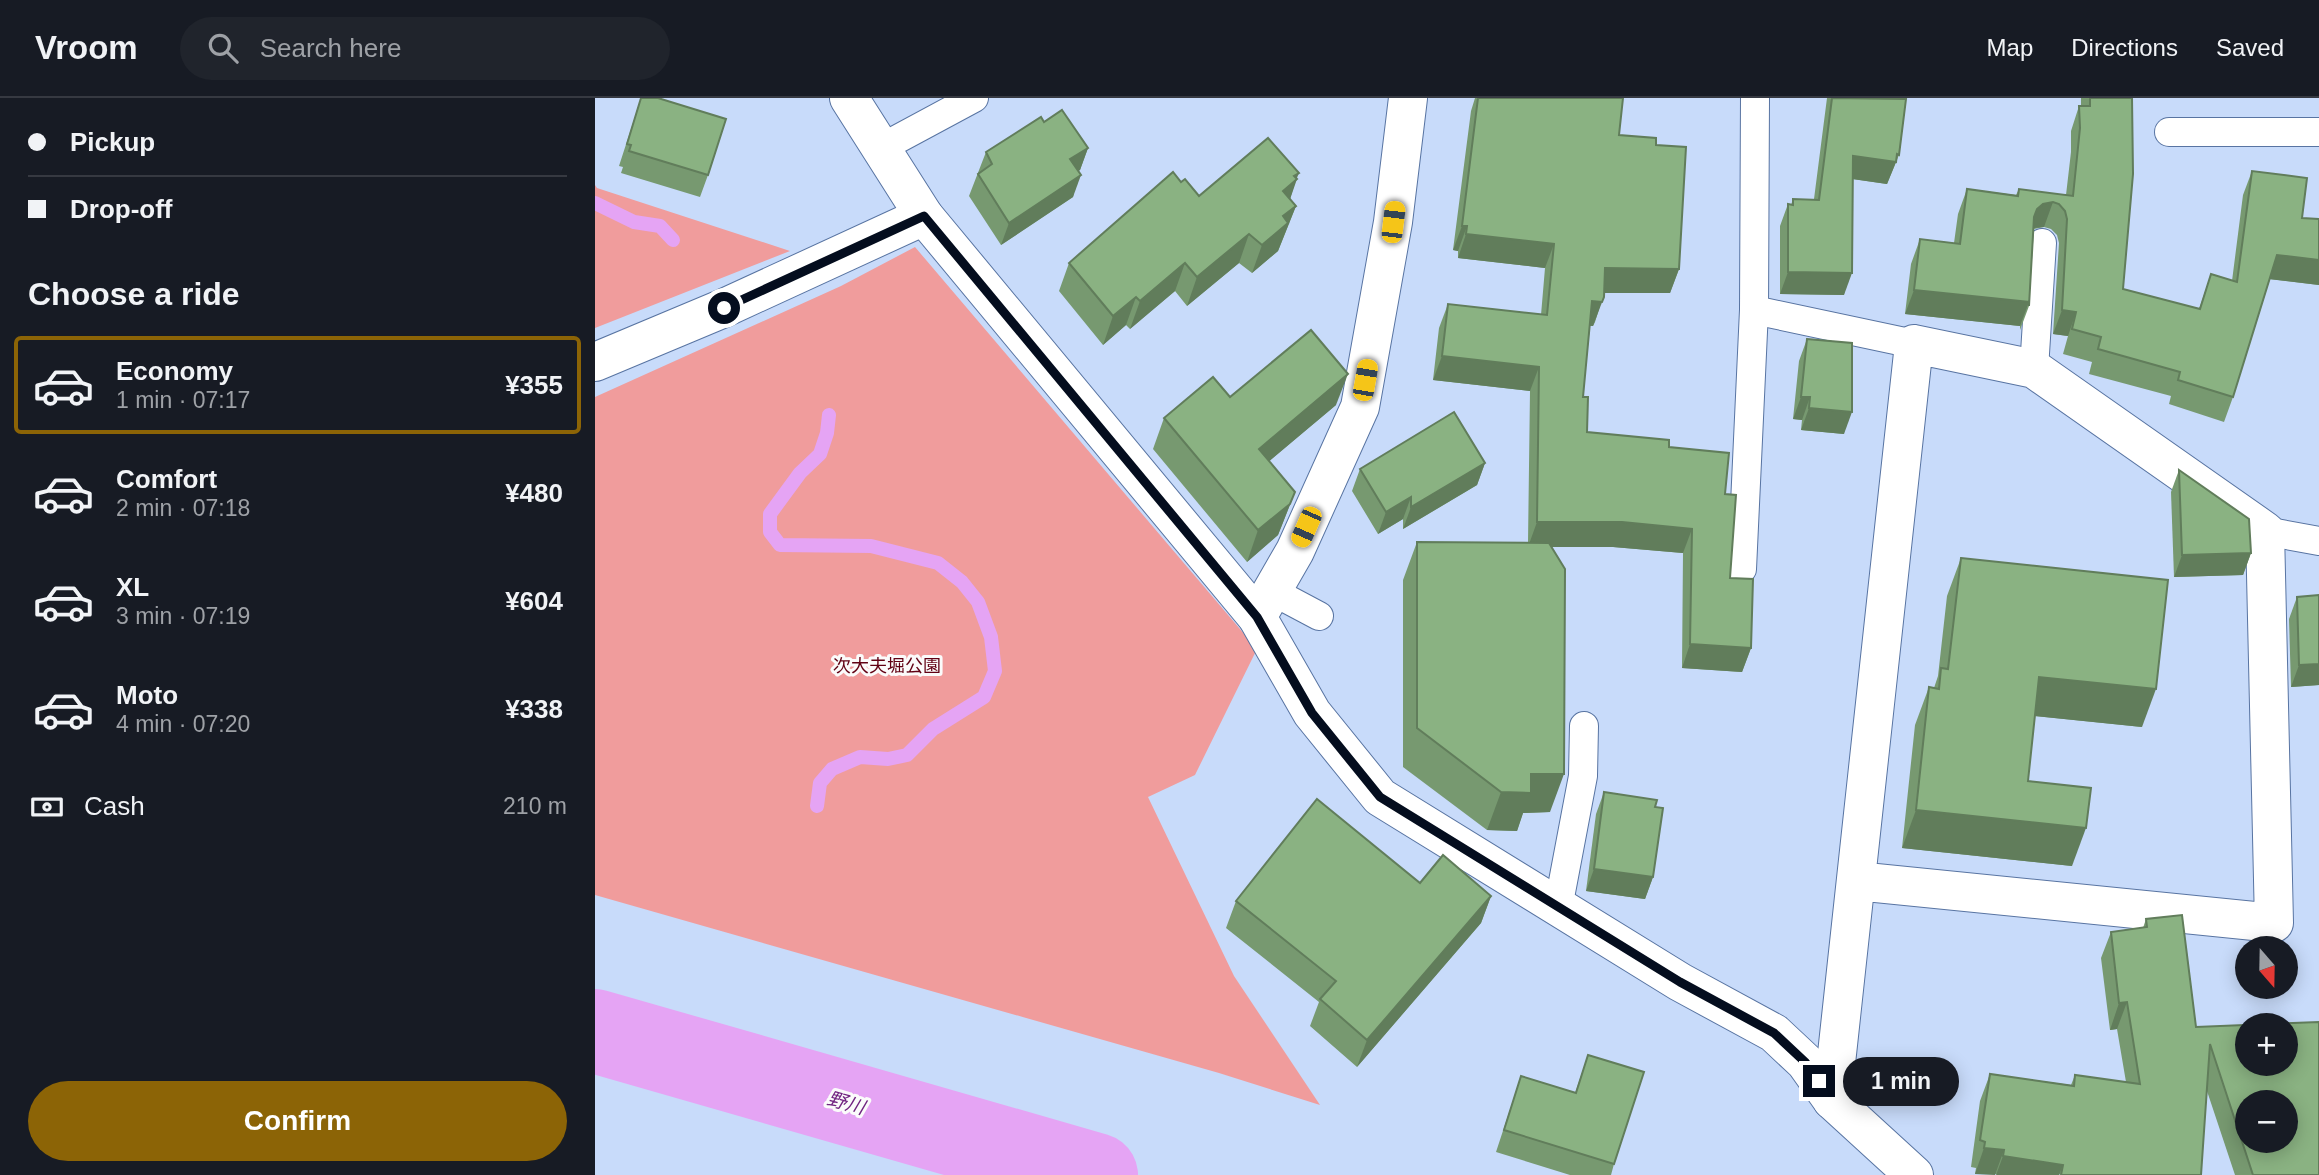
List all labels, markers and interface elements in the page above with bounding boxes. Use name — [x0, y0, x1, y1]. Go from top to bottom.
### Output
search box — [180, 17, 670, 80]
text: Vroom — [35, 29, 138, 66]
icon: search — [204, 29, 242, 67]
text: Search here — [260, 33, 401, 63]
text: Map — [1987, 34, 2033, 61]
text: Directions — [2071, 34, 2178, 61]
text: Saved — [2216, 34, 2284, 61]
text: Pickup — [70, 127, 155, 157]
text: Drop-off — [70, 194, 173, 224]
car — [1381, 200, 1406, 244]
text: Choose a ride — [28, 276, 240, 312]
route start — [708, 292, 740, 324]
icon: car — [32, 354, 95, 417]
text: Economy — [116, 356, 233, 386]
car — [1352, 357, 1379, 403]
text: ¥355 — [505, 370, 563, 400]
text: 1 min · 07:17 — [116, 387, 250, 413]
icon: car — [32, 462, 95, 525]
text: Comfort — [116, 464, 217, 494]
text: ¥480 — [505, 478, 563, 508]
text: 2 min · 07:18 — [116, 495, 250, 521]
car — [1288, 504, 1325, 550]
icon: car — [32, 570, 95, 633]
text: XL — [116, 572, 149, 602]
text: ¥604 — [505, 586, 563, 616]
text: 3 min · 07:19 — [116, 603, 250, 629]
park label: 次大夫堀公園 — [833, 656, 941, 676]
icon: car — [32, 678, 95, 741]
text: Moto — [116, 680, 178, 710]
text: ¥338 — [505, 694, 563, 724]
text: 4 min · 07:20 — [116, 711, 250, 737]
icon: cash — [28, 788, 66, 826]
text: Cash — [84, 791, 145, 821]
text: 210 m — [503, 793, 567, 819]
north arrow — [2235, 936, 2298, 999]
map controls — [2235, 936, 2298, 1153]
button: + — [2235, 1013, 2298, 1076]
callout: 1 min — [1843, 1056, 1959, 1105]
route end — [1803, 1065, 1835, 1097]
text: 1 min — [1871, 1068, 1931, 1094]
button: Confirm — [28, 1081, 567, 1161]
water label: 野川 — [825, 1088, 869, 1119]
button: − — [2235, 1090, 2298, 1153]

